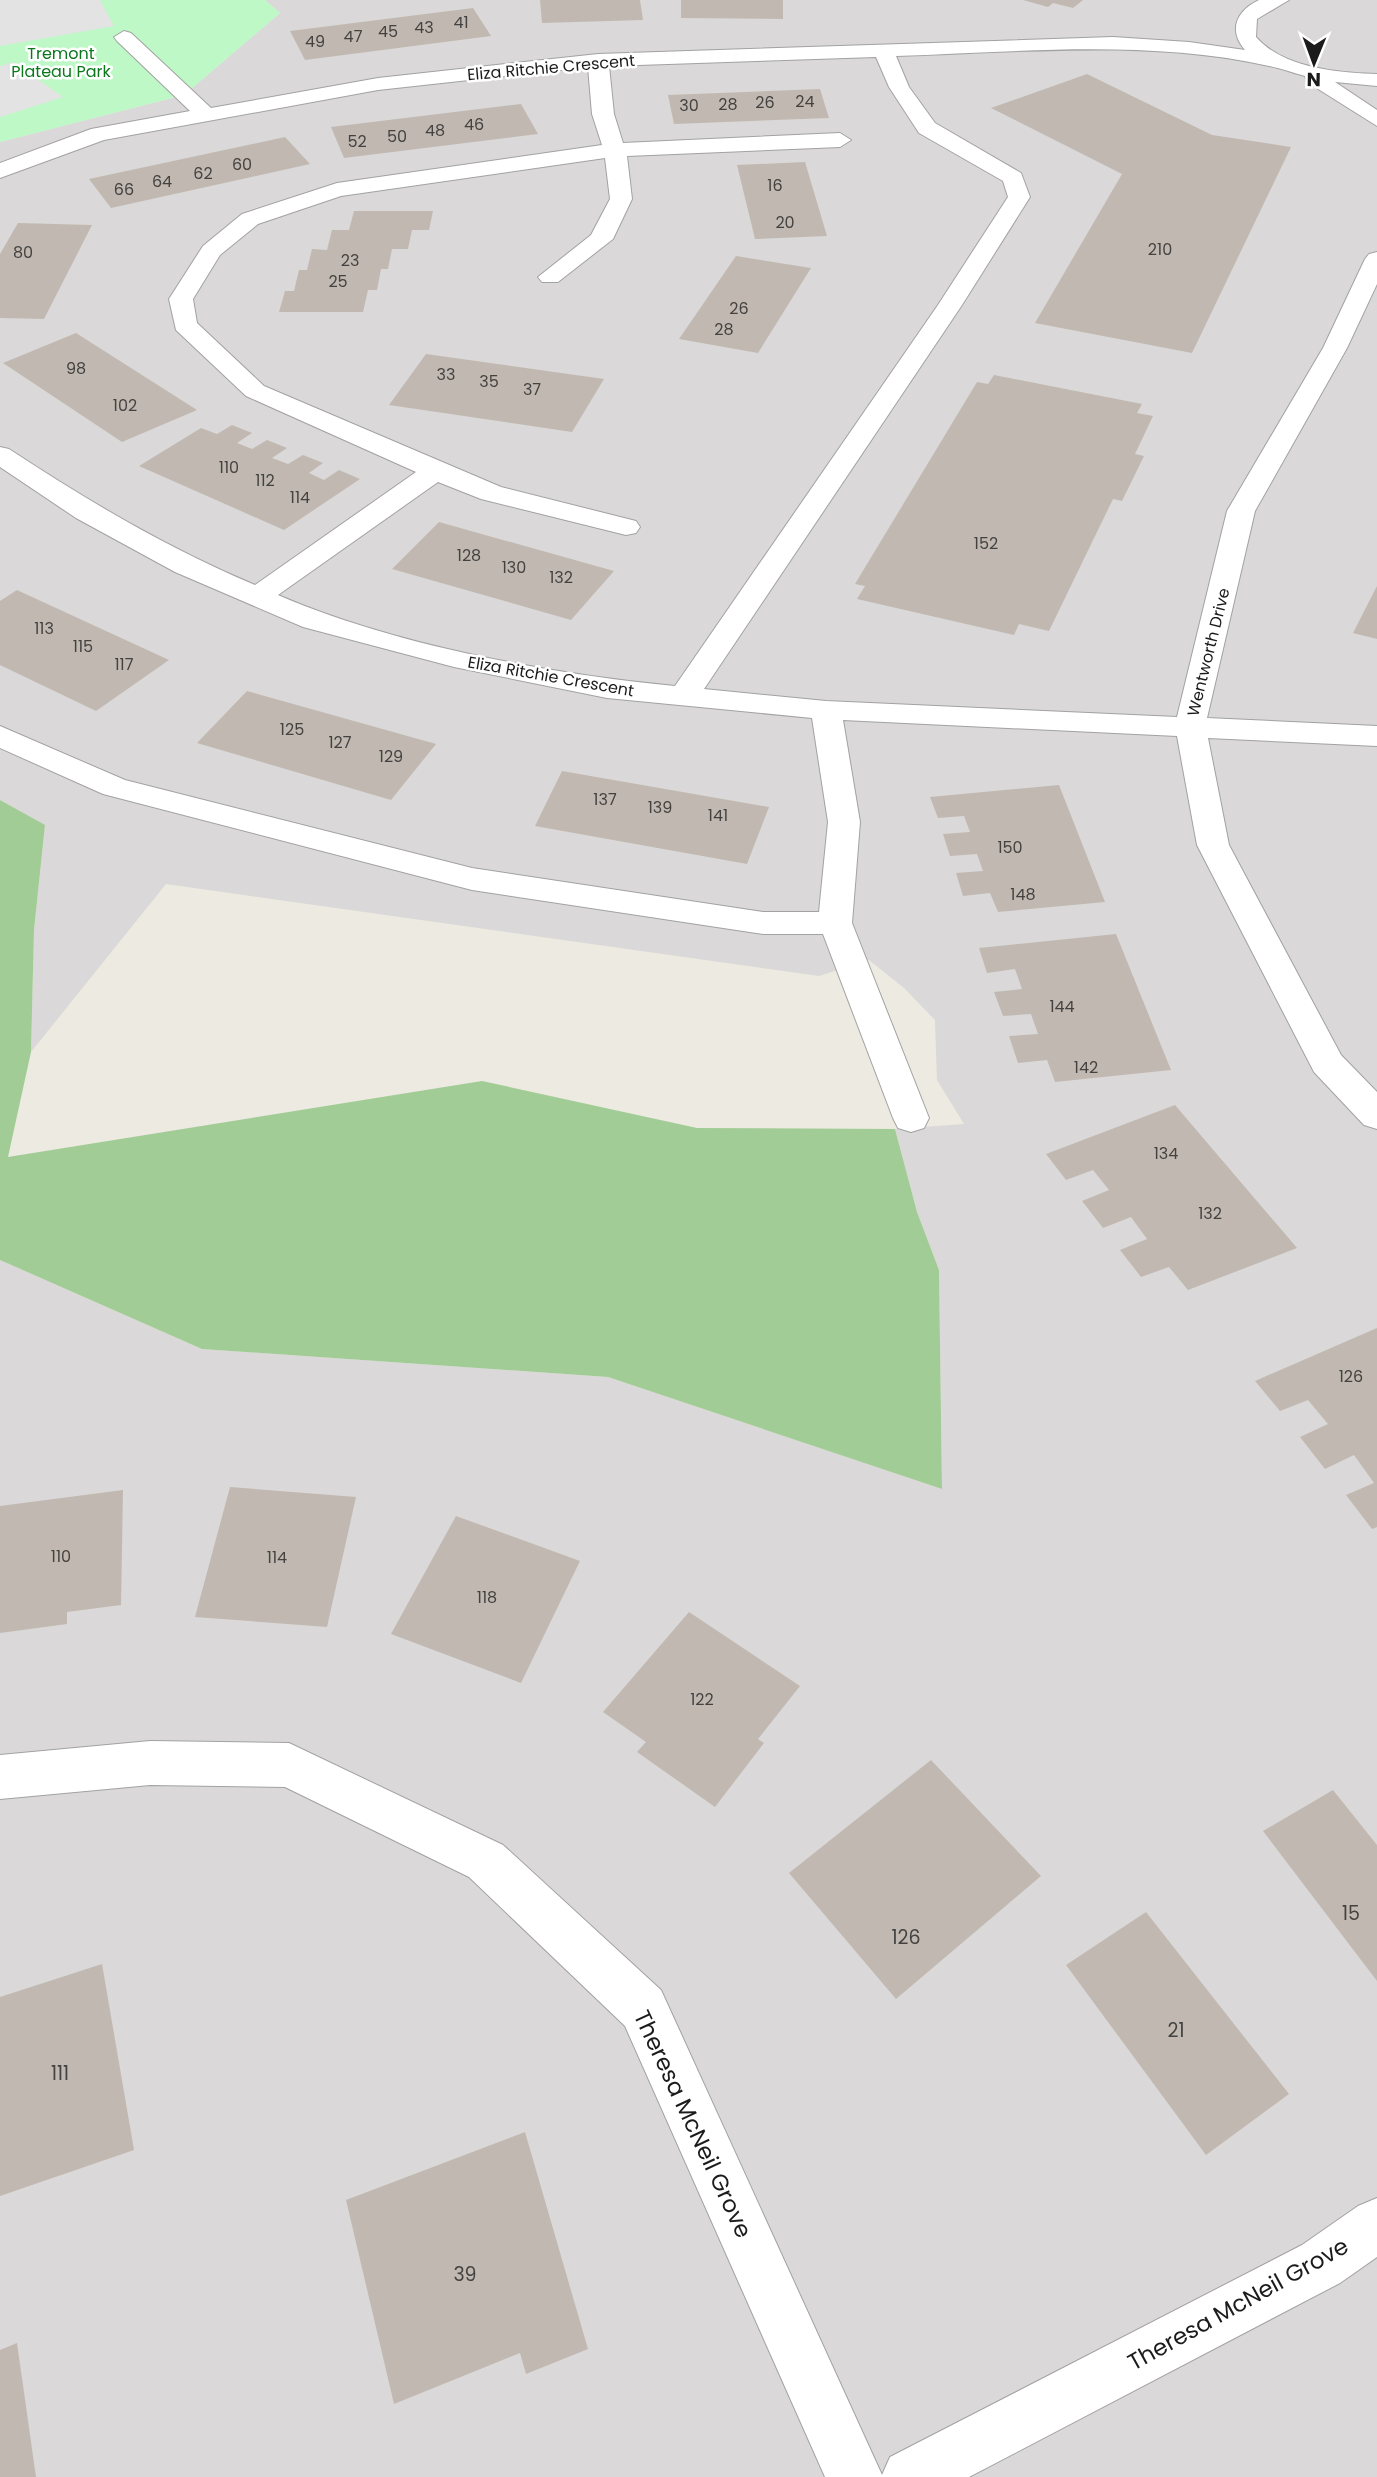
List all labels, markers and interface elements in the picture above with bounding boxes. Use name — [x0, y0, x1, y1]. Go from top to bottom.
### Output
house number: 41 — [453, 11, 469, 34]
house number: 43 — [414, 16, 434, 39]
house number: 45 — [378, 20, 398, 43]
house number: 47 — [344, 25, 363, 48]
north arrow — [1279, 28, 1349, 98]
house number: 49 — [305, 30, 325, 53]
park label: Tremont Plateau Park — [11, 42, 111, 83]
street label: Eliza Ritchie Crescent — [466, 49, 636, 86]
text: N — [1306, 66, 1321, 93]
house number: 24 — [795, 90, 815, 113]
house number: 26 — [755, 91, 775, 114]
house number: 28 — [718, 93, 738, 116]
house number: 30 — [679, 94, 699, 117]
house number: 46 — [464, 113, 484, 136]
house number: 48 — [425, 119, 445, 142]
house number: 50 — [387, 125, 407, 148]
house number: 52 — [347, 130, 367, 153]
house number: 60 — [232, 153, 252, 176]
house number: 62 — [193, 162, 213, 185]
house number: 64 — [152, 170, 172, 193]
house number: 16 — [767, 174, 783, 197]
house number: 66 — [114, 178, 134, 201]
house number: 20 — [775, 211, 795, 234]
house number: 210 — [1148, 238, 1172, 261]
house number: 80 — [13, 241, 33, 264]
house number: 23 — [341, 249, 359, 272]
house number: 25 — [328, 270, 348, 293]
house number: 26 — [729, 297, 749, 320]
house number: 28 — [714, 318, 734, 341]
house number: 98 — [66, 357, 86, 380]
house number: 33 — [437, 363, 455, 386]
house number: 35 — [479, 370, 499, 393]
house number: 37 — [523, 378, 541, 401]
house number: 102 — [113, 394, 137, 417]
house number: 110 — [219, 456, 239, 479]
house number: 112 — [255, 469, 275, 492]
house number: 114 — [290, 486, 310, 509]
house number: 152 — [974, 532, 998, 555]
house number: 128 — [457, 544, 481, 567]
house number: 130 — [502, 556, 526, 579]
house number: 132 — [549, 566, 573, 589]
street label: Wentworth Drive — [1181, 586, 1236, 719]
house number: 113 — [34, 617, 54, 640]
house number: 115 — [73, 635, 93, 658]
street label: Eliza Ritchie Crescent — [466, 651, 636, 702]
house number: 117 — [115, 653, 134, 676]
house number: 125 — [280, 718, 304, 741]
house number: 127 — [328, 731, 352, 754]
house number: 129 — [379, 745, 403, 768]
house number: 137 — [593, 788, 617, 811]
house number: 139 — [648, 796, 672, 819]
house number: 141 — [708, 804, 728, 827]
house number: 150 — [997, 836, 1023, 859]
house number: 148 — [1010, 883, 1036, 906]
house number: 144 — [1049, 995, 1075, 1018]
house number: 142 — [1074, 1056, 1098, 1079]
house number: 134 — [1154, 1142, 1178, 1165]
house number: 132 — [1198, 1202, 1222, 1225]
house number: 126 — [1339, 1365, 1363, 1388]
house number: 110 — [51, 1545, 71, 1568]
house number: 114 — [267, 1546, 287, 1569]
house number: 118 — [477, 1586, 497, 1609]
house number: 122 — [690, 1688, 714, 1711]
house number: 15 — [1342, 1900, 1360, 1927]
house number: 126 — [891, 1924, 921, 1951]
street label: Theresa McNeil Grove — [626, 2005, 760, 2243]
house number: 21 — [1167, 2017, 1185, 2044]
house number: 111 — [51, 2060, 69, 2087]
street label: Theresa McNeil Grove — [1122, 2230, 1354, 2378]
house number: 39 — [453, 2261, 477, 2288]

